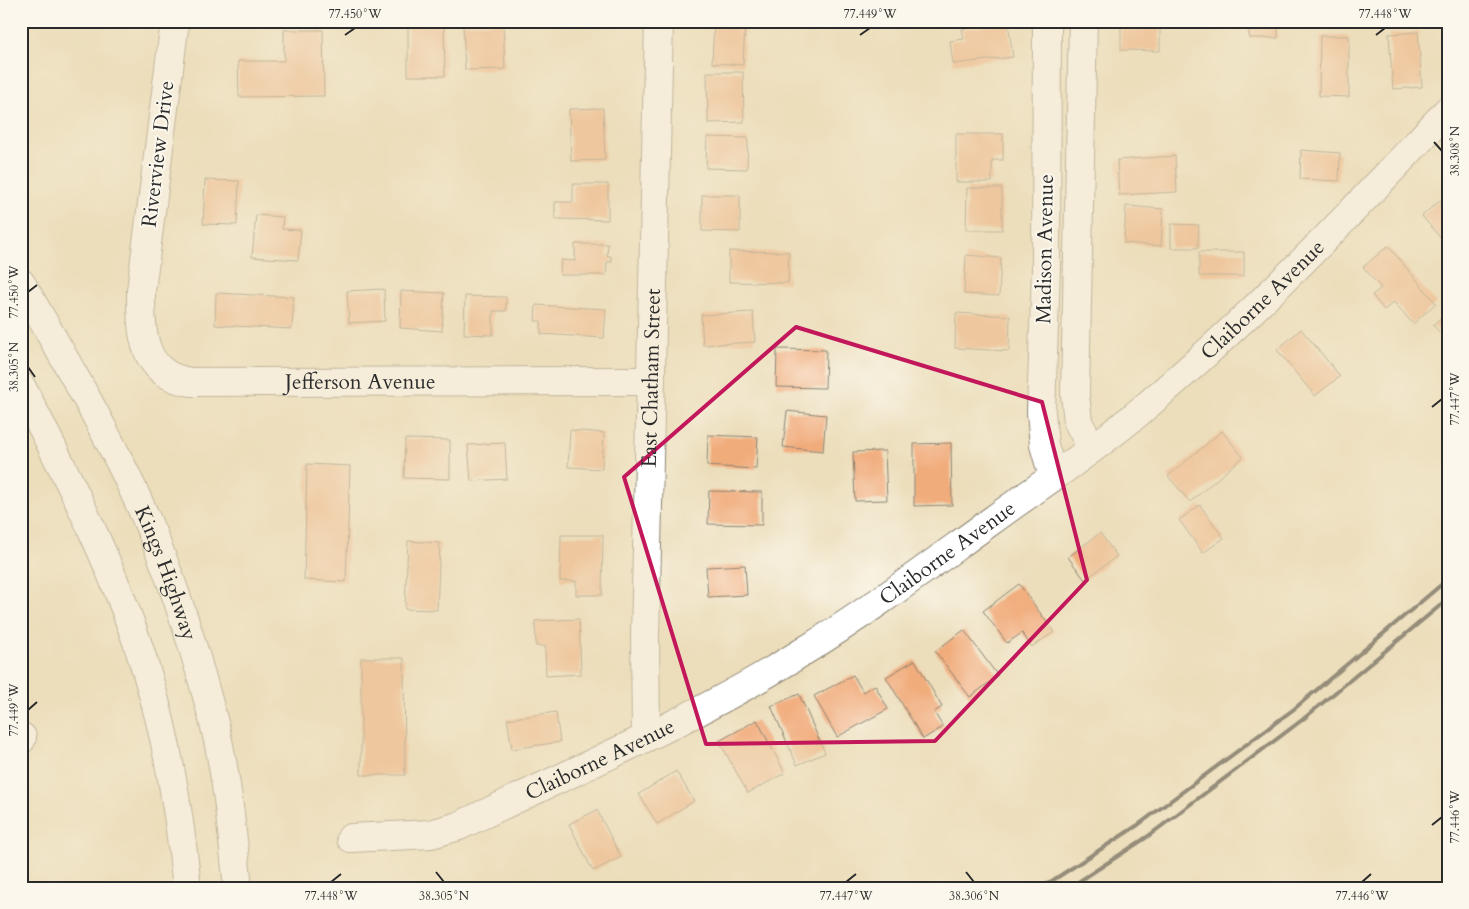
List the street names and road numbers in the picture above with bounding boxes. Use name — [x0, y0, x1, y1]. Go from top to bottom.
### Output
street label: Riverview Drive — [135, 79, 181, 229]
street label: Madison Avenue — [1029, 174, 1061, 324]
street label: Claiborne Avenue — [1194, 233, 1331, 366]
street label: East Chatham Street — [634, 288, 667, 468]
street label: Jefferson Avenue — [282, 367, 436, 396]
street label: Claiborne Avenue — [873, 494, 1021, 612]
street label: Kings Highway — [128, 501, 204, 644]
street label: Claiborne Avenue — [520, 711, 679, 807]

